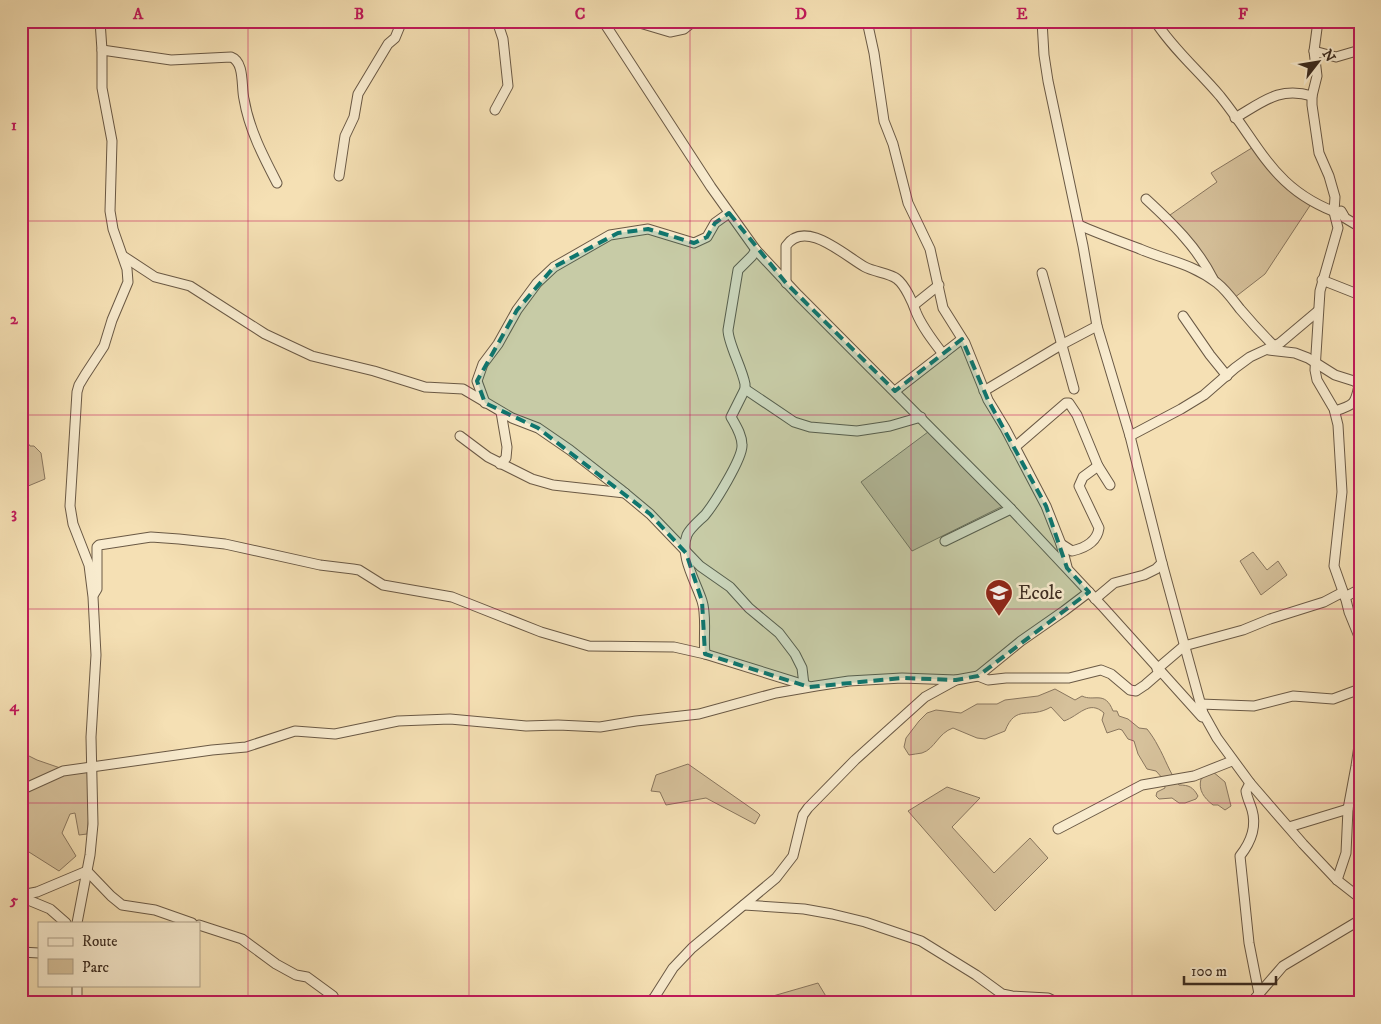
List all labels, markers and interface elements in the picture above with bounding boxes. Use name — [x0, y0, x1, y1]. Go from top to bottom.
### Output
text: A — [132, 4, 144, 24]
text: B — [354, 4, 364, 24]
text: C — [575, 4, 585, 24]
text: D — [795, 4, 807, 24]
text: E — [1016, 4, 1028, 24]
text: F — [1238, 4, 1248, 24]
north arrow — [1294, 38, 1344, 88]
text: N — [1318, 46, 1339, 66]
text: 1 — [11, 115, 17, 135]
text: 2 — [10, 309, 19, 329]
text: 3 — [11, 503, 17, 523]
school or university icon: Ecole — [984, 578, 1014, 617]
place label: Ecole — [1018, 582, 1062, 605]
text: 4 — [8, 696, 19, 716]
text: 5 — [9, 890, 18, 910]
legend — [38, 922, 200, 986]
text: Route — [82, 932, 117, 951]
scale bar — [1184, 954, 1276, 986]
text: Parc — [82, 958, 110, 977]
text: 100 m — [1191, 962, 1227, 981]

